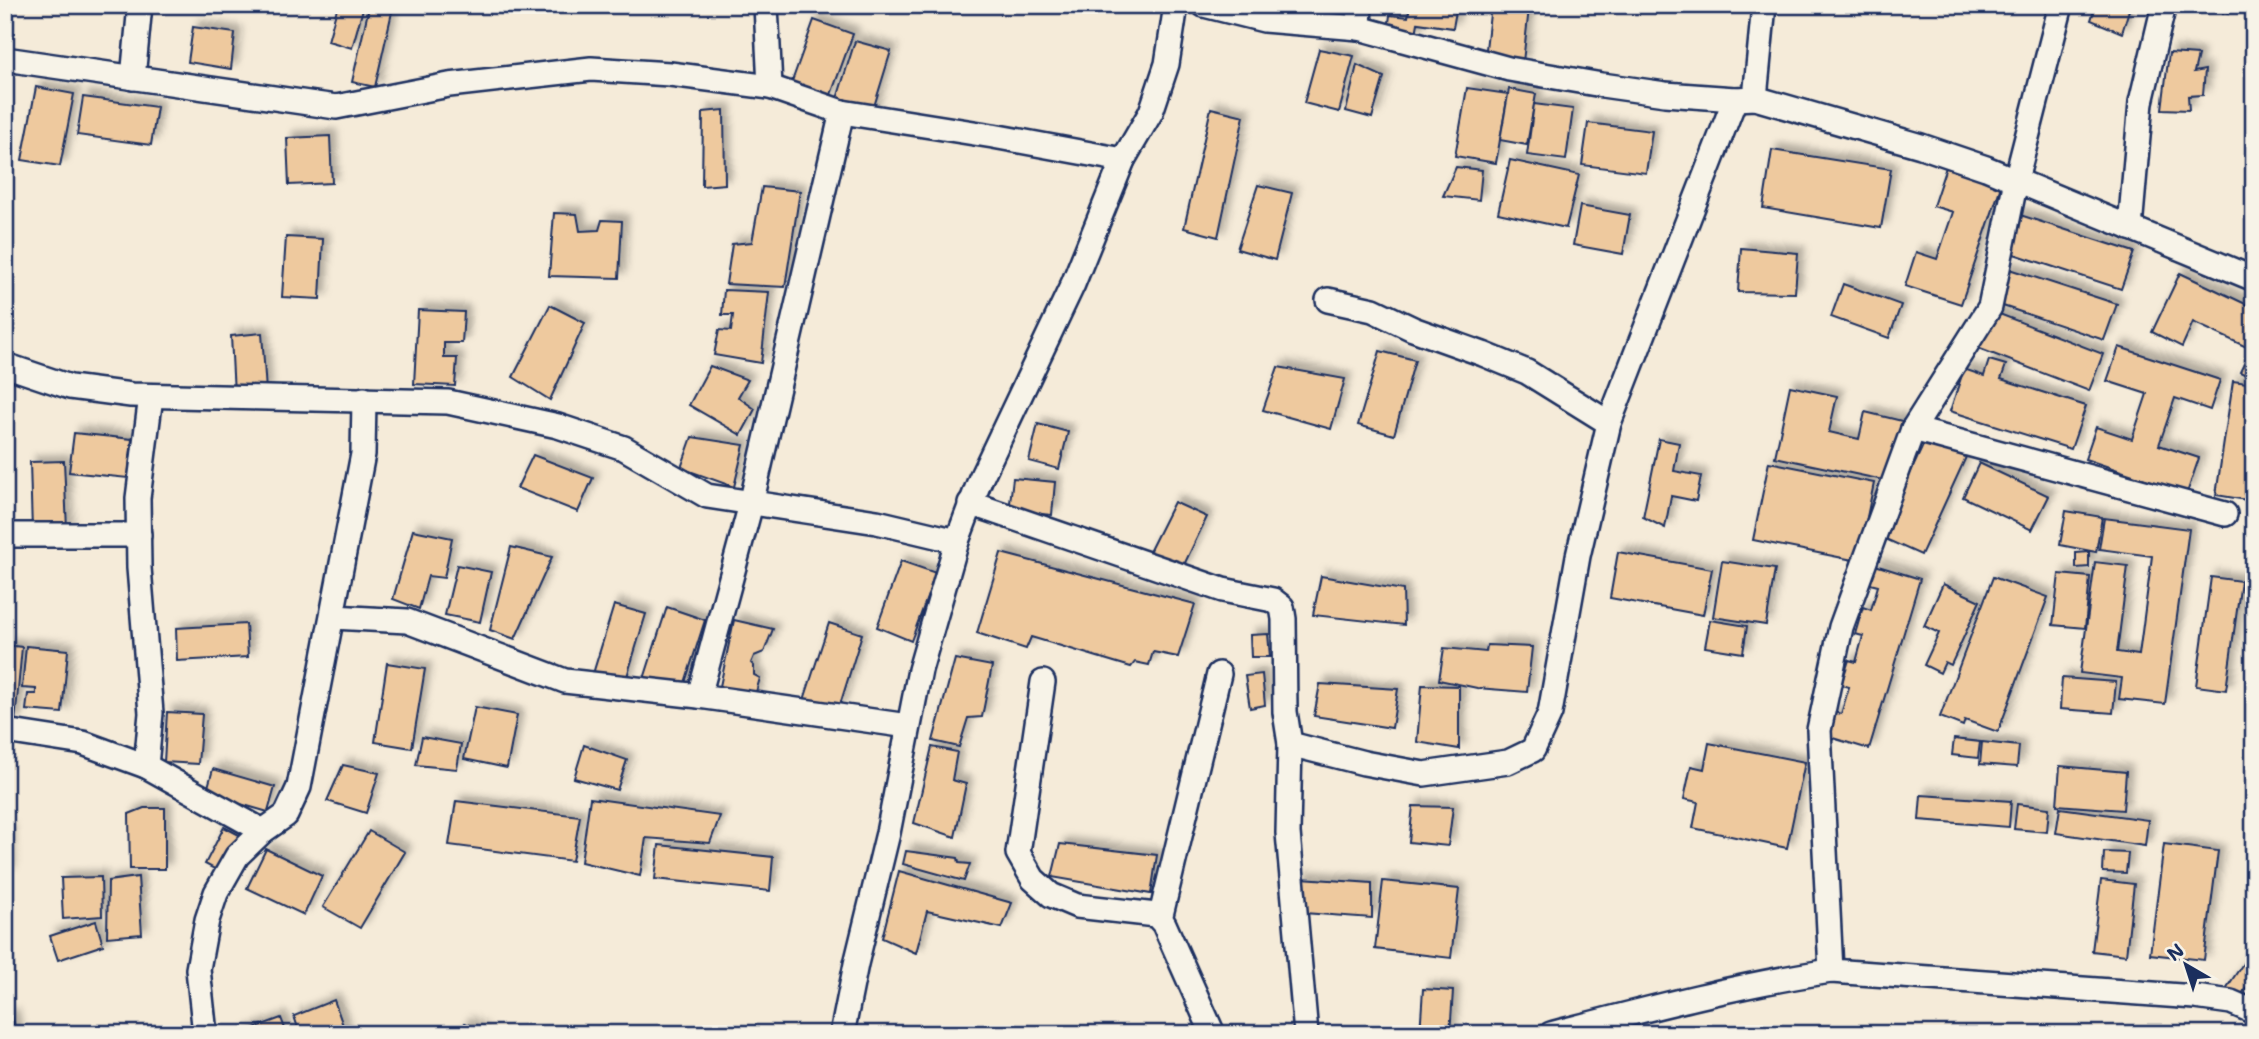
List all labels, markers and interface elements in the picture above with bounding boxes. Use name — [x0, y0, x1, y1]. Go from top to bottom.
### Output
north arrow — [2150, 930, 2220, 1000]
text: N — [2162, 938, 2189, 967]

